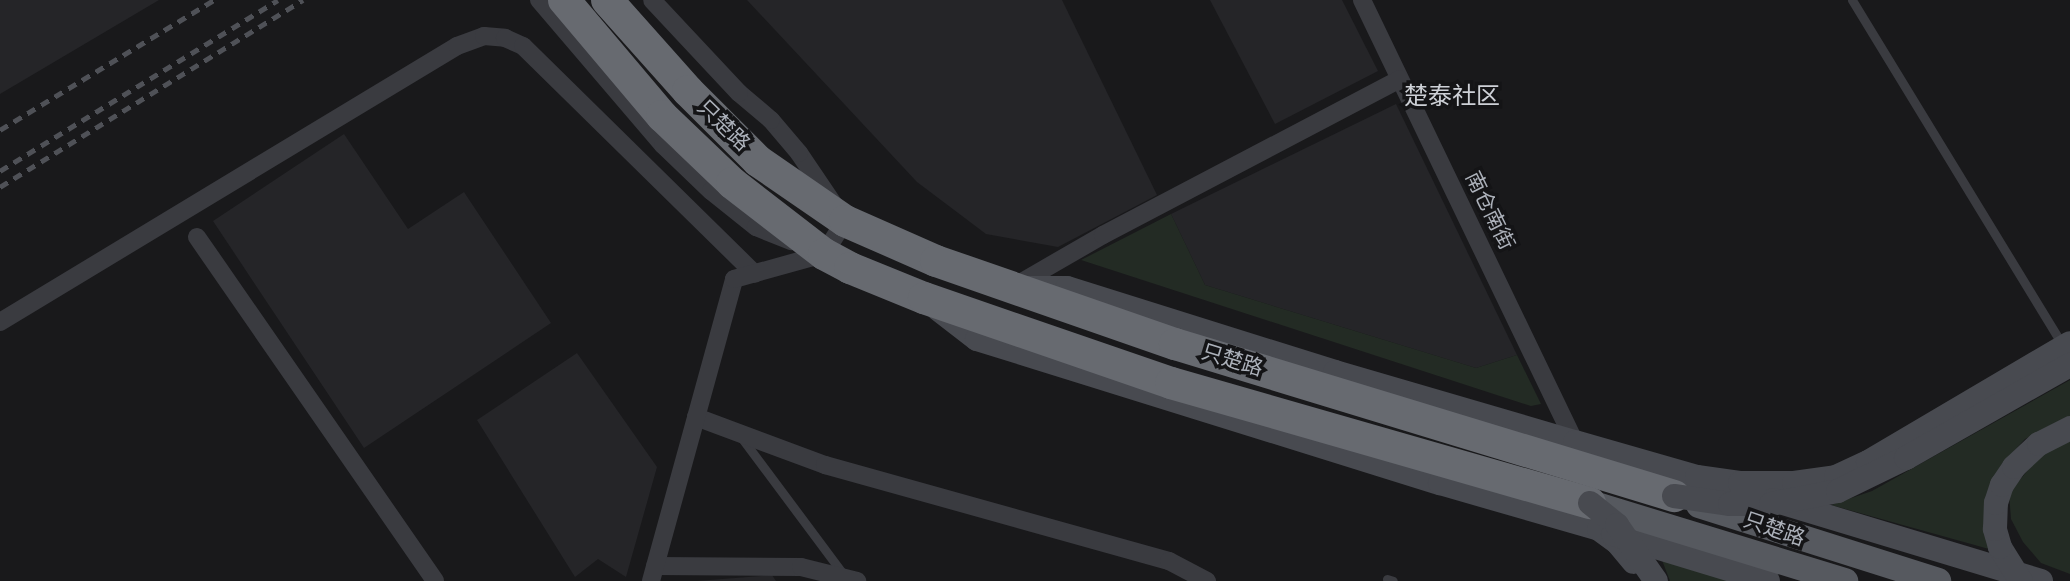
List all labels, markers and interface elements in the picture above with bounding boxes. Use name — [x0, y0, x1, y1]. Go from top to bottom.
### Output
district label: 楚泰社区 — [1404, 83, 1500, 111]
street label: 只楚路 — [692, 95, 754, 157]
street label: 南仓南街 — [1459, 168, 1519, 254]
street label: 只楚路 — [1198, 340, 1266, 382]
street label: 只楚路 — [1740, 508, 1808, 552]

